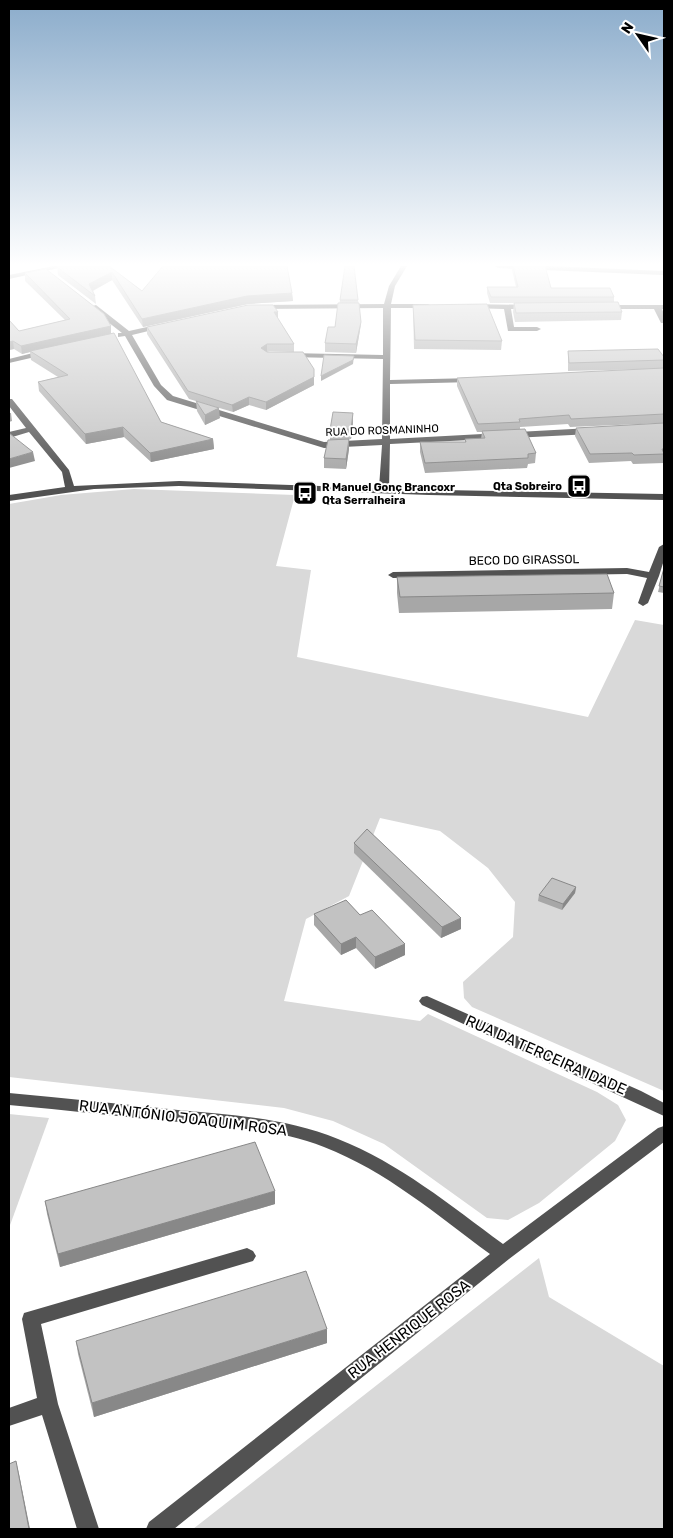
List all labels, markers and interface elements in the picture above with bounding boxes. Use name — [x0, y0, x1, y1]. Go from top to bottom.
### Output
north arrow — [613, 10, 663, 60]
text: N — [618, 19, 638, 37]
street label: RUA DO ROSMANINHO — [325, 422, 439, 439]
bus stop icon: Qta Sobreiro — [566, 473, 592, 499]
bus stop icon: R Manuel Gonç Brancoxr Qta Serralheira — [292, 480, 318, 506]
place label: Qta Sobreiro — [493, 480, 562, 493]
place label: R Manuel Gonç Brancoxr Qta Serralheira — [322, 481, 455, 507]
street label: BECO DO GIRASSOL — [469, 552, 580, 568]
street label: RUA DA TERCEIRA IDADE — [463, 1011, 629, 1099]
street label: RUA ANTÓNIO JOAQUIM ROSA — [78, 1096, 288, 1140]
street label: RUA HENRIQUE ROSA — [344, 1276, 474, 1382]

